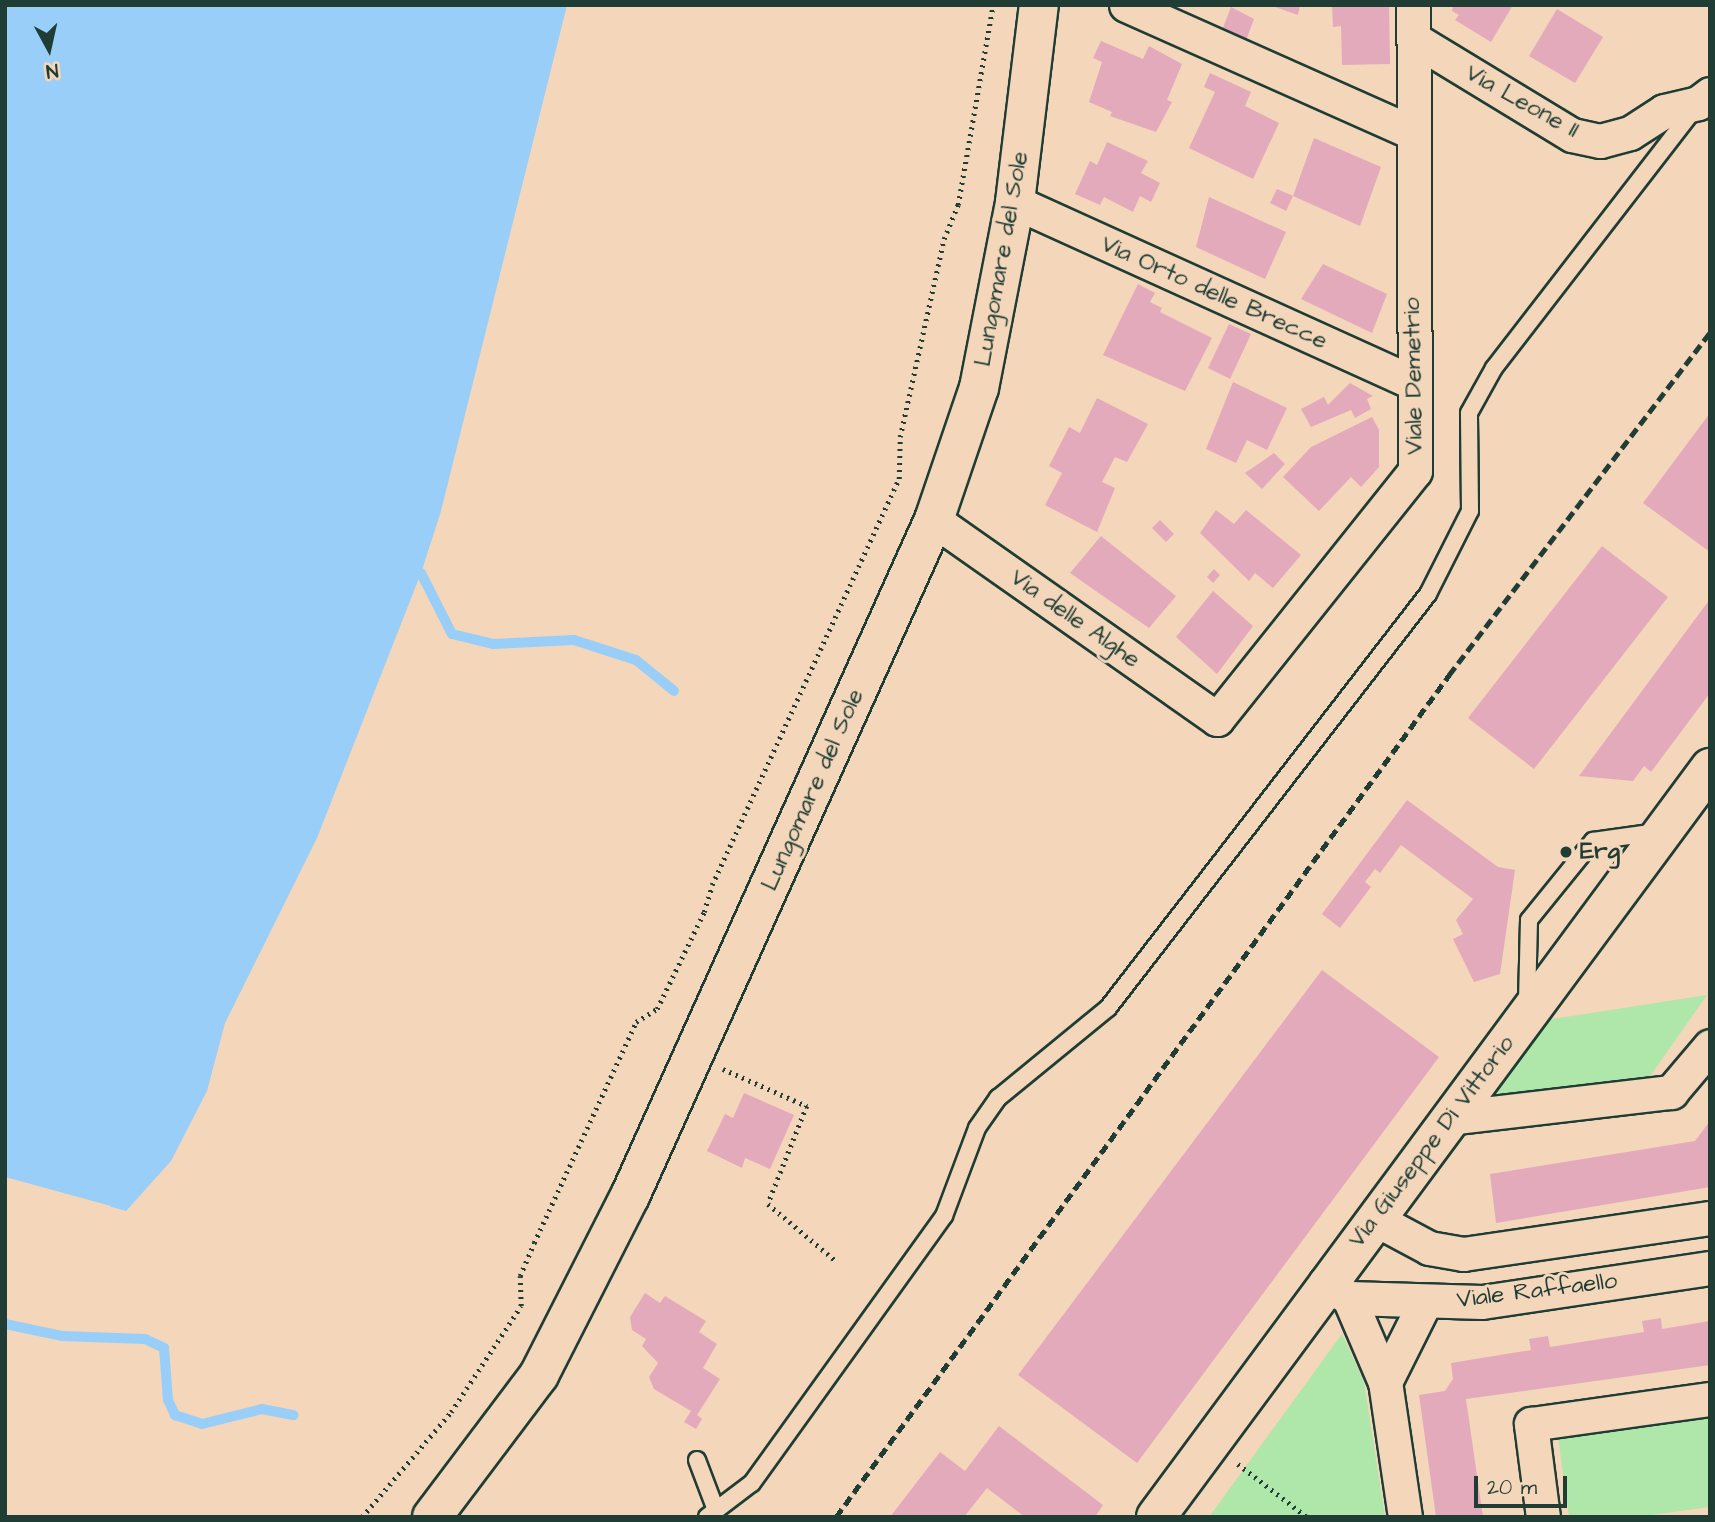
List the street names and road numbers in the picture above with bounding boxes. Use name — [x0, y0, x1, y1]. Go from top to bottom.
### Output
street label: Via Leone II — [1460, 59, 1584, 145]
street label: Lungomare del Sole — [969, 149, 1035, 369]
street label: Via Orto delle Brecce — [1096, 230, 1332, 356]
street label: Viale Demetrio — [1398, 297, 1430, 455]
street label: Via delle Alghe — [1004, 564, 1146, 674]
street label: Lungomare del Sole — [756, 685, 870, 895]
street label: Via Giuseppe Di Vittorio — [1343, 1030, 1521, 1254]
street label: Viale Raffaello — [1455, 1267, 1619, 1315]

